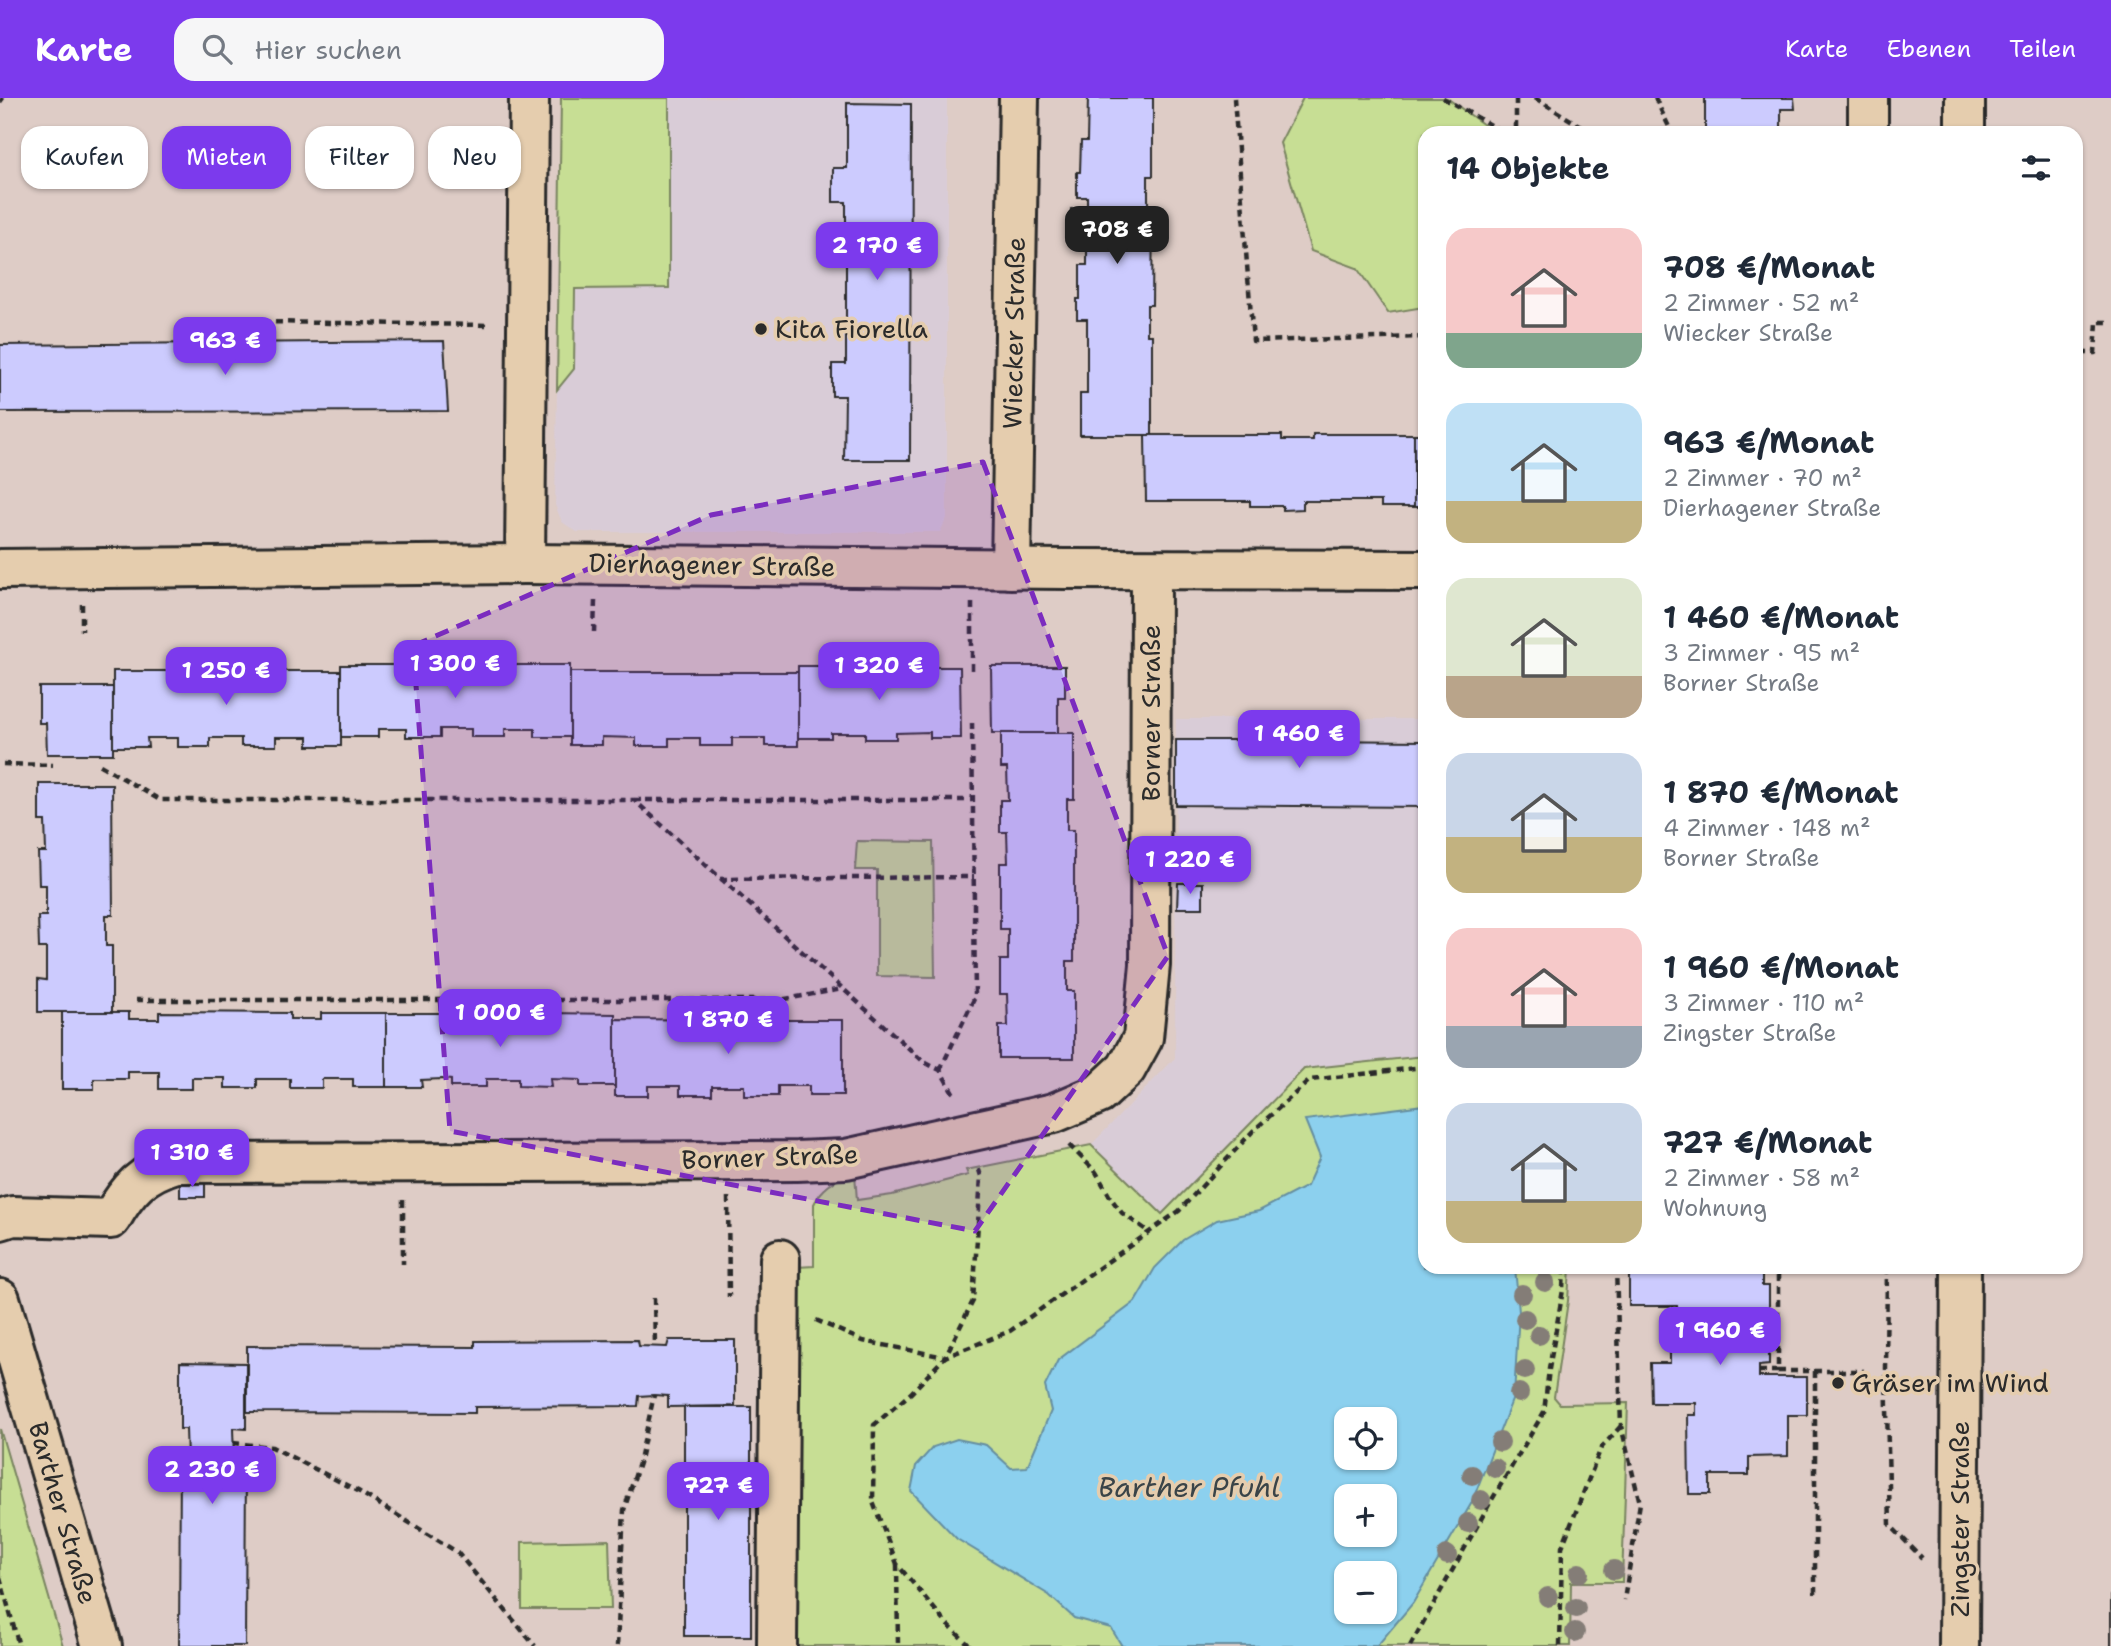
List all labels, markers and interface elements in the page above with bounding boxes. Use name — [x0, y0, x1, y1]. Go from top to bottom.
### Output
search box — [174, 18, 664, 81]
text: Karte — [35, 27, 132, 72]
icon: search — [198, 30, 236, 68]
text: Hier suchen — [254, 32, 402, 67]
text: Karte — [1785, 33, 1848, 65]
text: Ebenen — [1886, 33, 1971, 65]
text: Teilen — [2009, 33, 2076, 65]
chip: Kaufen — [21, 126, 148, 189]
chip: Mieten — [162, 126, 291, 189]
chip: Filter — [305, 126, 414, 189]
chip: Neu — [428, 126, 521, 189]
text: 14 Objekte — [1446, 148, 1609, 189]
icon: filters — [2017, 149, 2055, 187]
pin: 708 € — [1068, 206, 1166, 266]
text: 708 € — [1081, 214, 1153, 244]
pin: 2 170 € — [812, 222, 942, 282]
text: 2 170 € — [832, 230, 922, 260]
street label: Wiecker Straße — [994, 237, 1033, 429]
text: 708 €/Monat — [1663, 247, 1875, 288]
icon: home — [1502, 256, 1586, 340]
text: 2 Zimmer · 52 m² — [1663, 288, 1859, 318]
place label: Kita Fiorella — [775, 311, 928, 346]
pin: 963 € — [176, 317, 274, 377]
text: Wiecker Straße — [1663, 318, 1833, 348]
marker: Kita Fiorella — [753, 321, 769, 337]
text: 963 € — [189, 325, 261, 355]
text: 963 €/Monat — [1663, 422, 1874, 463]
icon: home — [1502, 431, 1586, 515]
text: 2 Zimmer · 70 m² — [1663, 463, 1862, 493]
text: Dierhagener Straße — [1663, 493, 1881, 523]
street label: Dierhagener Straße — [588, 545, 836, 584]
text: 1 460 €/Monat — [1663, 597, 1899, 638]
icon: home — [1502, 606, 1586, 690]
street label: Borner Straße — [1133, 624, 1168, 802]
text: 3 Zimmer · 95 m² — [1663, 638, 1860, 668]
pin: 1 300 € — [390, 640, 520, 700]
pin: 1 320 € — [814, 642, 944, 702]
pin: 1 250 € — [161, 648, 291, 707]
text: 1 300 € — [410, 648, 500, 678]
text: 1 320 € — [834, 650, 924, 680]
text: 1 250 € — [182, 655, 270, 685]
text: Borner Straße — [1663, 668, 1820, 698]
pin: 1 460 € — [1234, 710, 1364, 770]
text: 1 460 € — [1254, 718, 1344, 748]
text: 1 870 €/Monat — [1663, 772, 1899, 813]
icon: home — [1502, 781, 1586, 865]
text: 4 Zimmer · 148 m² — [1663, 813, 1871, 843]
pin: 1 220 € — [1125, 836, 1255, 896]
text: Borner Straße — [1663, 843, 1820, 873]
text: 1 220 € — [1145, 844, 1235, 874]
text: 1 960 €/Monat — [1663, 947, 1899, 988]
icon: home — [1502, 956, 1586, 1040]
text: 3 Zimmer · 110 m² — [1663, 988, 1864, 1018]
pin: 1 000 € — [435, 990, 565, 1049]
pin: 1 870 € — [663, 996, 793, 1056]
text: 1 000 € — [455, 997, 545, 1027]
text: 1 870 € — [683, 1004, 773, 1034]
text: Zingster Straße — [1663, 1018, 1837, 1048]
text: 727 €/Monat — [1663, 1122, 1872, 1163]
pin: 1 310 € — [127, 1130, 257, 1189]
icon: home — [1502, 1131, 1586, 1215]
street label: Borner Straße — [681, 1136, 859, 1177]
text: 1 310 € — [150, 1137, 234, 1167]
text: 2 Zimmer · 58 m² — [1663, 1163, 1860, 1193]
text: Wohnung — [1663, 1193, 1767, 1223]
pin: 1 960 € — [1655, 1308, 1785, 1367]
text: 1 960 € — [1675, 1315, 1765, 1345]
place label: Gräser im Wind — [1852, 1365, 2049, 1400]
marker: Gräser im Wind — [1830, 1375, 1846, 1391]
map controls — [1334, 1407, 1397, 1624]
button: locate — [1334, 1407, 1397, 1470]
street label: Barther Straße — [21, 1418, 106, 1608]
street label: Zingster Straße — [1942, 1421, 1977, 1617]
pin: 2 230 € — [147, 1446, 277, 1506]
text: 2 230 € — [164, 1454, 260, 1484]
pin: 727 € — [669, 1462, 767, 1522]
water label: Barther Pfuhl — [1098, 1468, 1280, 1506]
text: 727 € — [683, 1470, 753, 1500]
button: + — [1334, 1484, 1397, 1547]
button: − — [1334, 1561, 1397, 1624]

